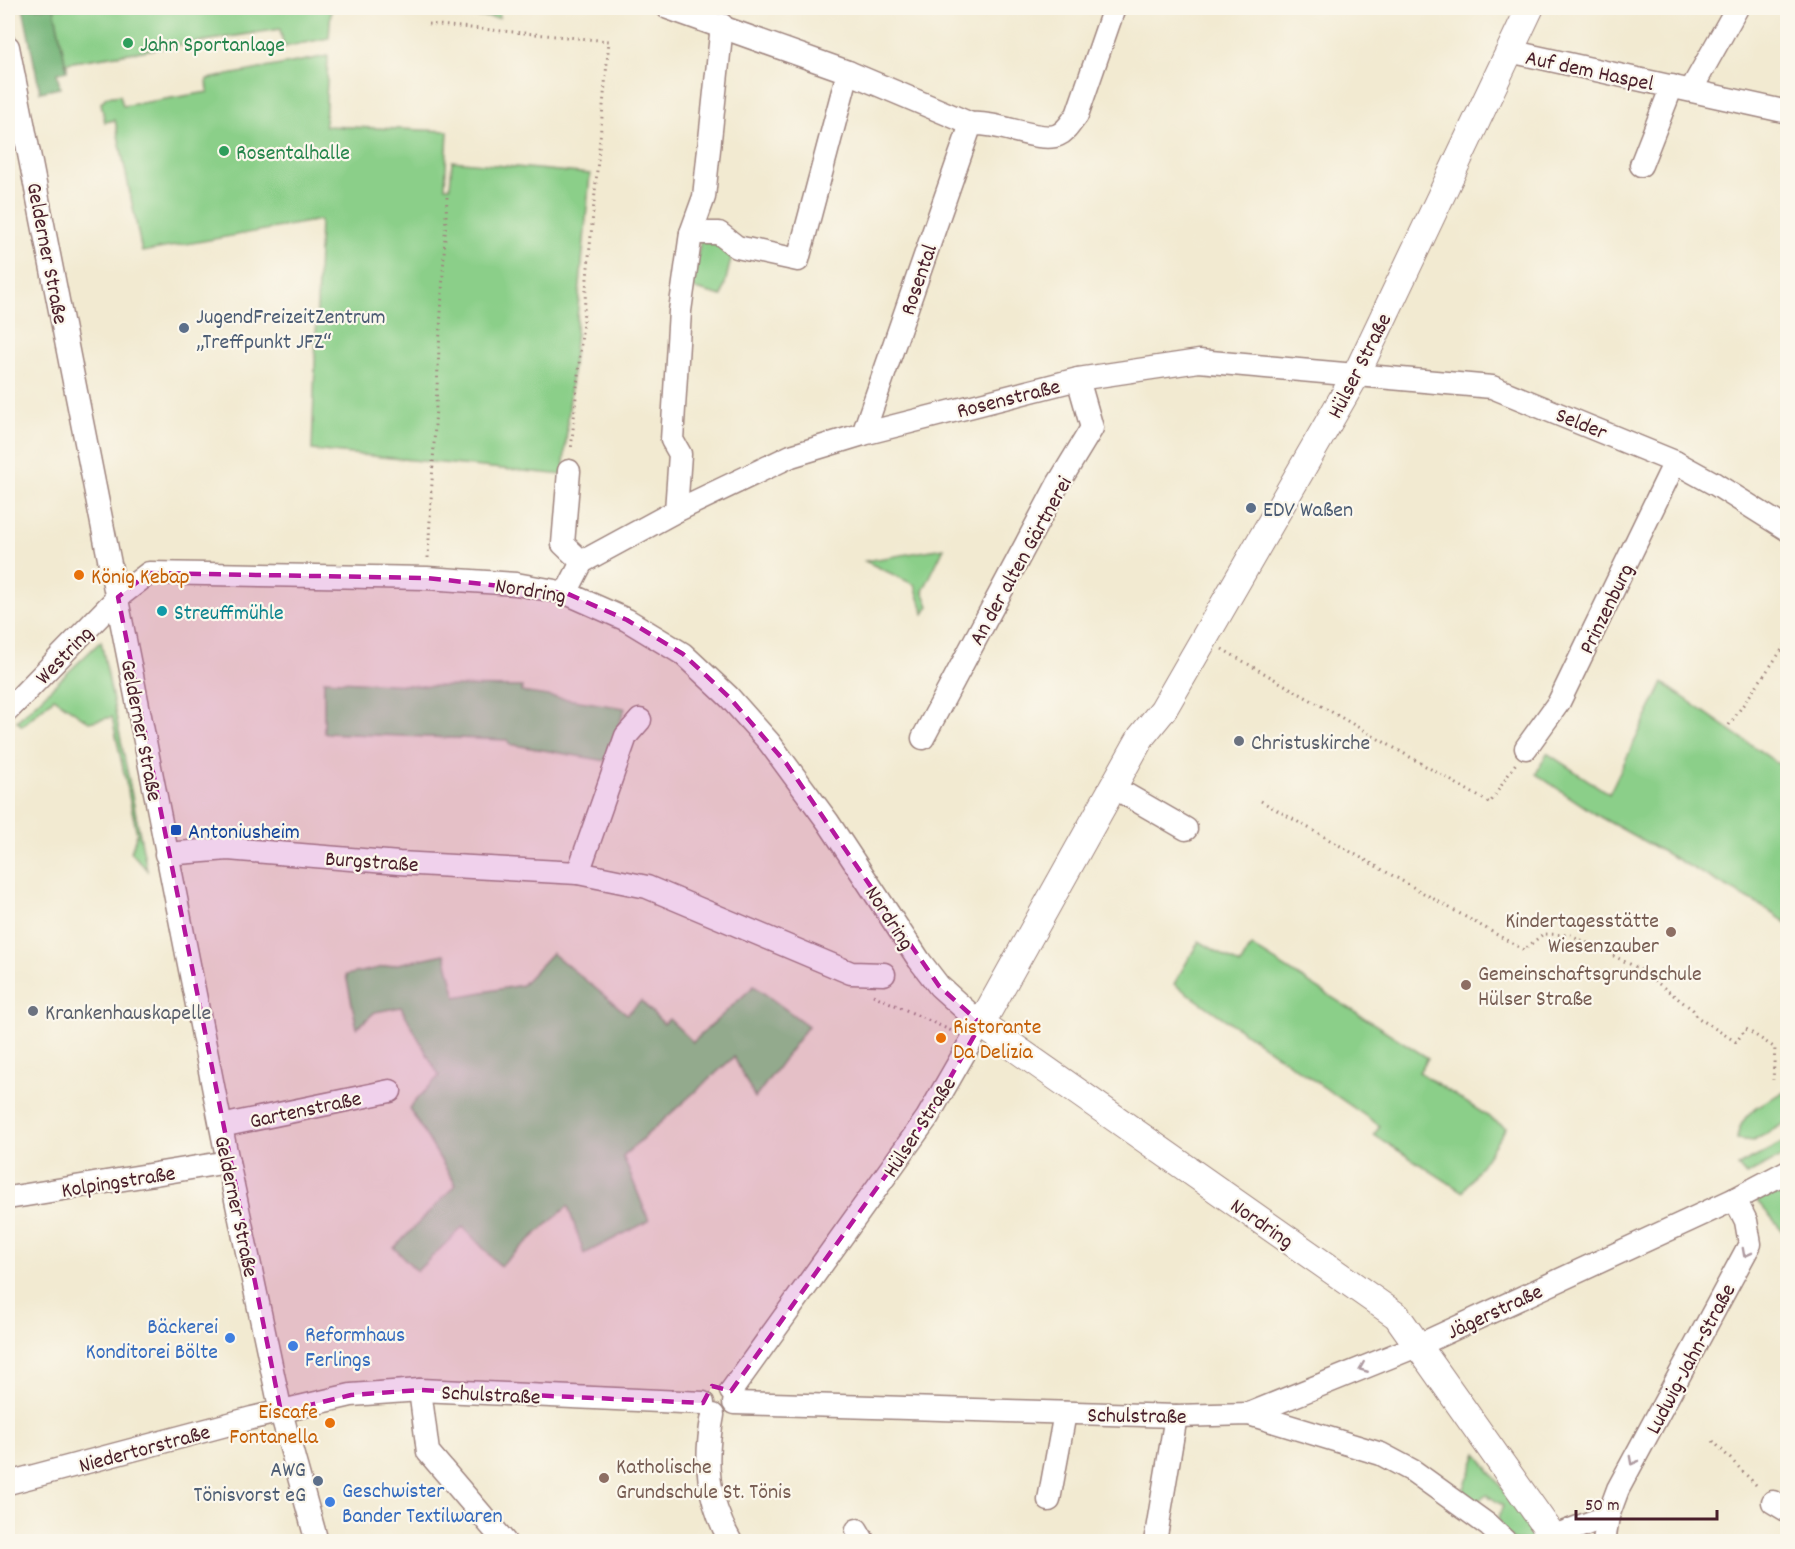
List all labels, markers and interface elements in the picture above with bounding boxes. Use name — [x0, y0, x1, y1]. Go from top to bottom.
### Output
place label: Jahn Sportanlage — [140, 31, 285, 62]
marker: Jahn Sportanlage — [121, 36, 135, 50]
street label: Auf dem Haspel — [1522, 44, 1656, 101]
place label: Rosentalhalle — [236, 139, 350, 170]
marker: Rosentalhalle — [217, 144, 231, 158]
street label: Gelderner Straße — [17, 180, 74, 327]
street label: Rosental — [894, 240, 947, 320]
place label: JugendFreizeitZentrum „Treffpunkt JFZ“ — [196, 303, 386, 359]
street label: Hülser Straße — [1321, 309, 1401, 425]
marker: JugendFreizeitZentrum „Treffpunkt JFZ“ — [177, 321, 191, 335]
street label: Rosenstraße — [954, 373, 1064, 428]
street label: Selder — [1550, 401, 1612, 450]
street label: An der alten Gärtnerei — [963, 472, 1081, 652]
place label: EDV Waßen — [1263, 496, 1353, 527]
marker: EDV Waßen — [1244, 501, 1258, 515]
street label: Prinzenburg — [1573, 559, 1643, 660]
place label: König Kebap — [91, 563, 190, 594]
marker: König Kebap — [72, 568, 86, 582]
street label: Nordring — [493, 572, 568, 613]
place label: Streuffmühle — [174, 599, 284, 630]
marker: Streuffmühle — [155, 604, 169, 618]
street label: Westring — [29, 620, 102, 693]
street label: Gelderner Straße — [111, 657, 168, 804]
place label: Christuskirche — [1251, 729, 1370, 760]
marker: Christuskirche — [1232, 734, 1246, 748]
place label: Antoniusheim — [188, 818, 300, 849]
marker: Antoniusheim — [169, 823, 183, 837]
street label: Burgstraße — [324, 845, 420, 882]
street label: Nordring — [856, 881, 920, 957]
place label: Kindertagesstätte Wiesenzauber — [1505, 907, 1660, 963]
marker: Kindertagesstätte Wiesenzauber — [1664, 925, 1678, 939]
place label: Gemeinschaftsgrundschule Hülser Straße — [1478, 960, 1702, 1016]
marker: Gemeinschaftsgrundschule Hülser Straße — [1459, 978, 1473, 992]
place label: Krankenhauskapelle — [45, 999, 211, 1030]
marker: Krankenhauskapelle — [26, 1004, 40, 1018]
place label: Ristorante Da Delizia — [953, 1013, 1041, 1069]
marker: Ristorante Da Delizia — [934, 1031, 948, 1045]
street label: Hülser Straße — [877, 1071, 965, 1184]
street label: Gartenstraße — [247, 1084, 364, 1138]
street label: Gelderner Straße — [204, 1133, 265, 1280]
street label: Kolpingstraße — [59, 1159, 178, 1208]
street label: Nordring — [1223, 1192, 1299, 1258]
one-way arrow — [1741, 1246, 1753, 1257]
street label: Jägerstraße — [1442, 1277, 1548, 1349]
street label: Ludwig-Jahn-Straße — [1639, 1279, 1745, 1441]
place label: Bäckerei Konditorei Bölte — [85, 1313, 218, 1369]
place label: Reformhaus Ferlings — [305, 1321, 405, 1377]
marker: Bäckerei Konditorei Bölte — [223, 1331, 237, 1345]
marker: Reformhaus Ferlings — [286, 1339, 300, 1353]
one-way arrow — [1358, 1361, 1369, 1373]
street label: Schulstraße — [440, 1378, 541, 1415]
place label: Eiscafe Fontanella — [229, 1398, 319, 1454]
street label: Schulstraße — [1087, 1401, 1187, 1434]
marker: Eiscafe Fontanella — [323, 1416, 337, 1430]
street label: Niedertorstraße — [76, 1418, 214, 1483]
place label: Katholische Grundschule St. Tönis — [616, 1453, 791, 1509]
one-way arrow — [1629, 1455, 1640, 1466]
place label: AWG Tönisvorst eG — [194, 1456, 306, 1512]
marker: Katholische Grundschule St. Tönis — [597, 1471, 611, 1485]
marker: AWG Tönisvorst eG — [311, 1474, 325, 1488]
place label: Geschwister Bander Textilwaren — [342, 1477, 503, 1533]
scale bar — [1576, 1483, 1717, 1521]
text: 50 m — [1585, 1494, 1620, 1519]
marker: Geschwister Bander Textilwaren — [323, 1495, 337, 1509]

